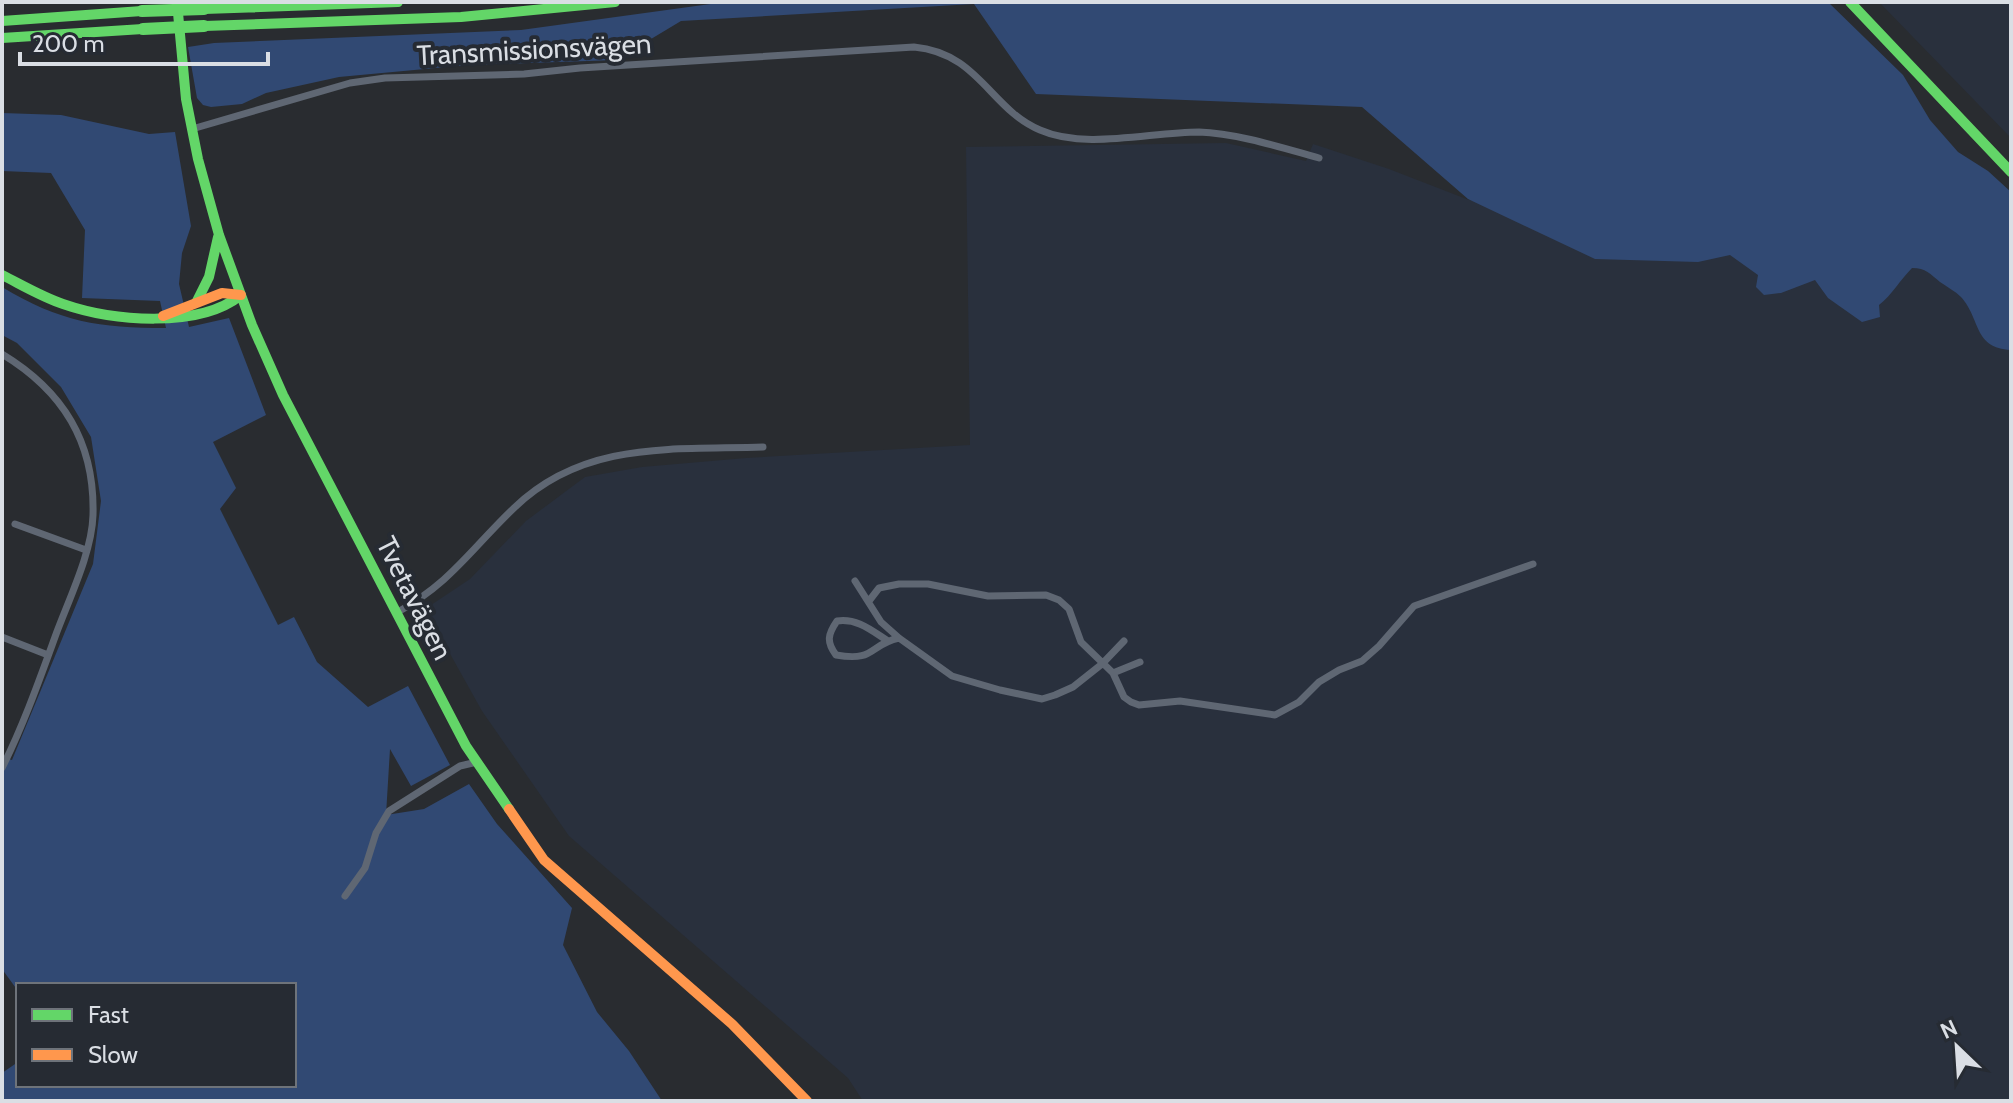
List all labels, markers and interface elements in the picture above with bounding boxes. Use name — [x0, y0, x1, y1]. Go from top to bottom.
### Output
scale bar — [20, 16, 268, 66]
street label: Transmissionsvägen — [416, 26, 652, 72]
text: 200 m — [32, 29, 105, 58]
street label: Tvetavägen — [369, 531, 461, 665]
legend — [16, 983, 296, 1087]
text: Fast — [88, 1000, 129, 1029]
north arrow — [1917, 1007, 1997, 1087]
text: N — [1936, 1014, 1962, 1045]
text: Slow — [88, 1040, 138, 1069]

